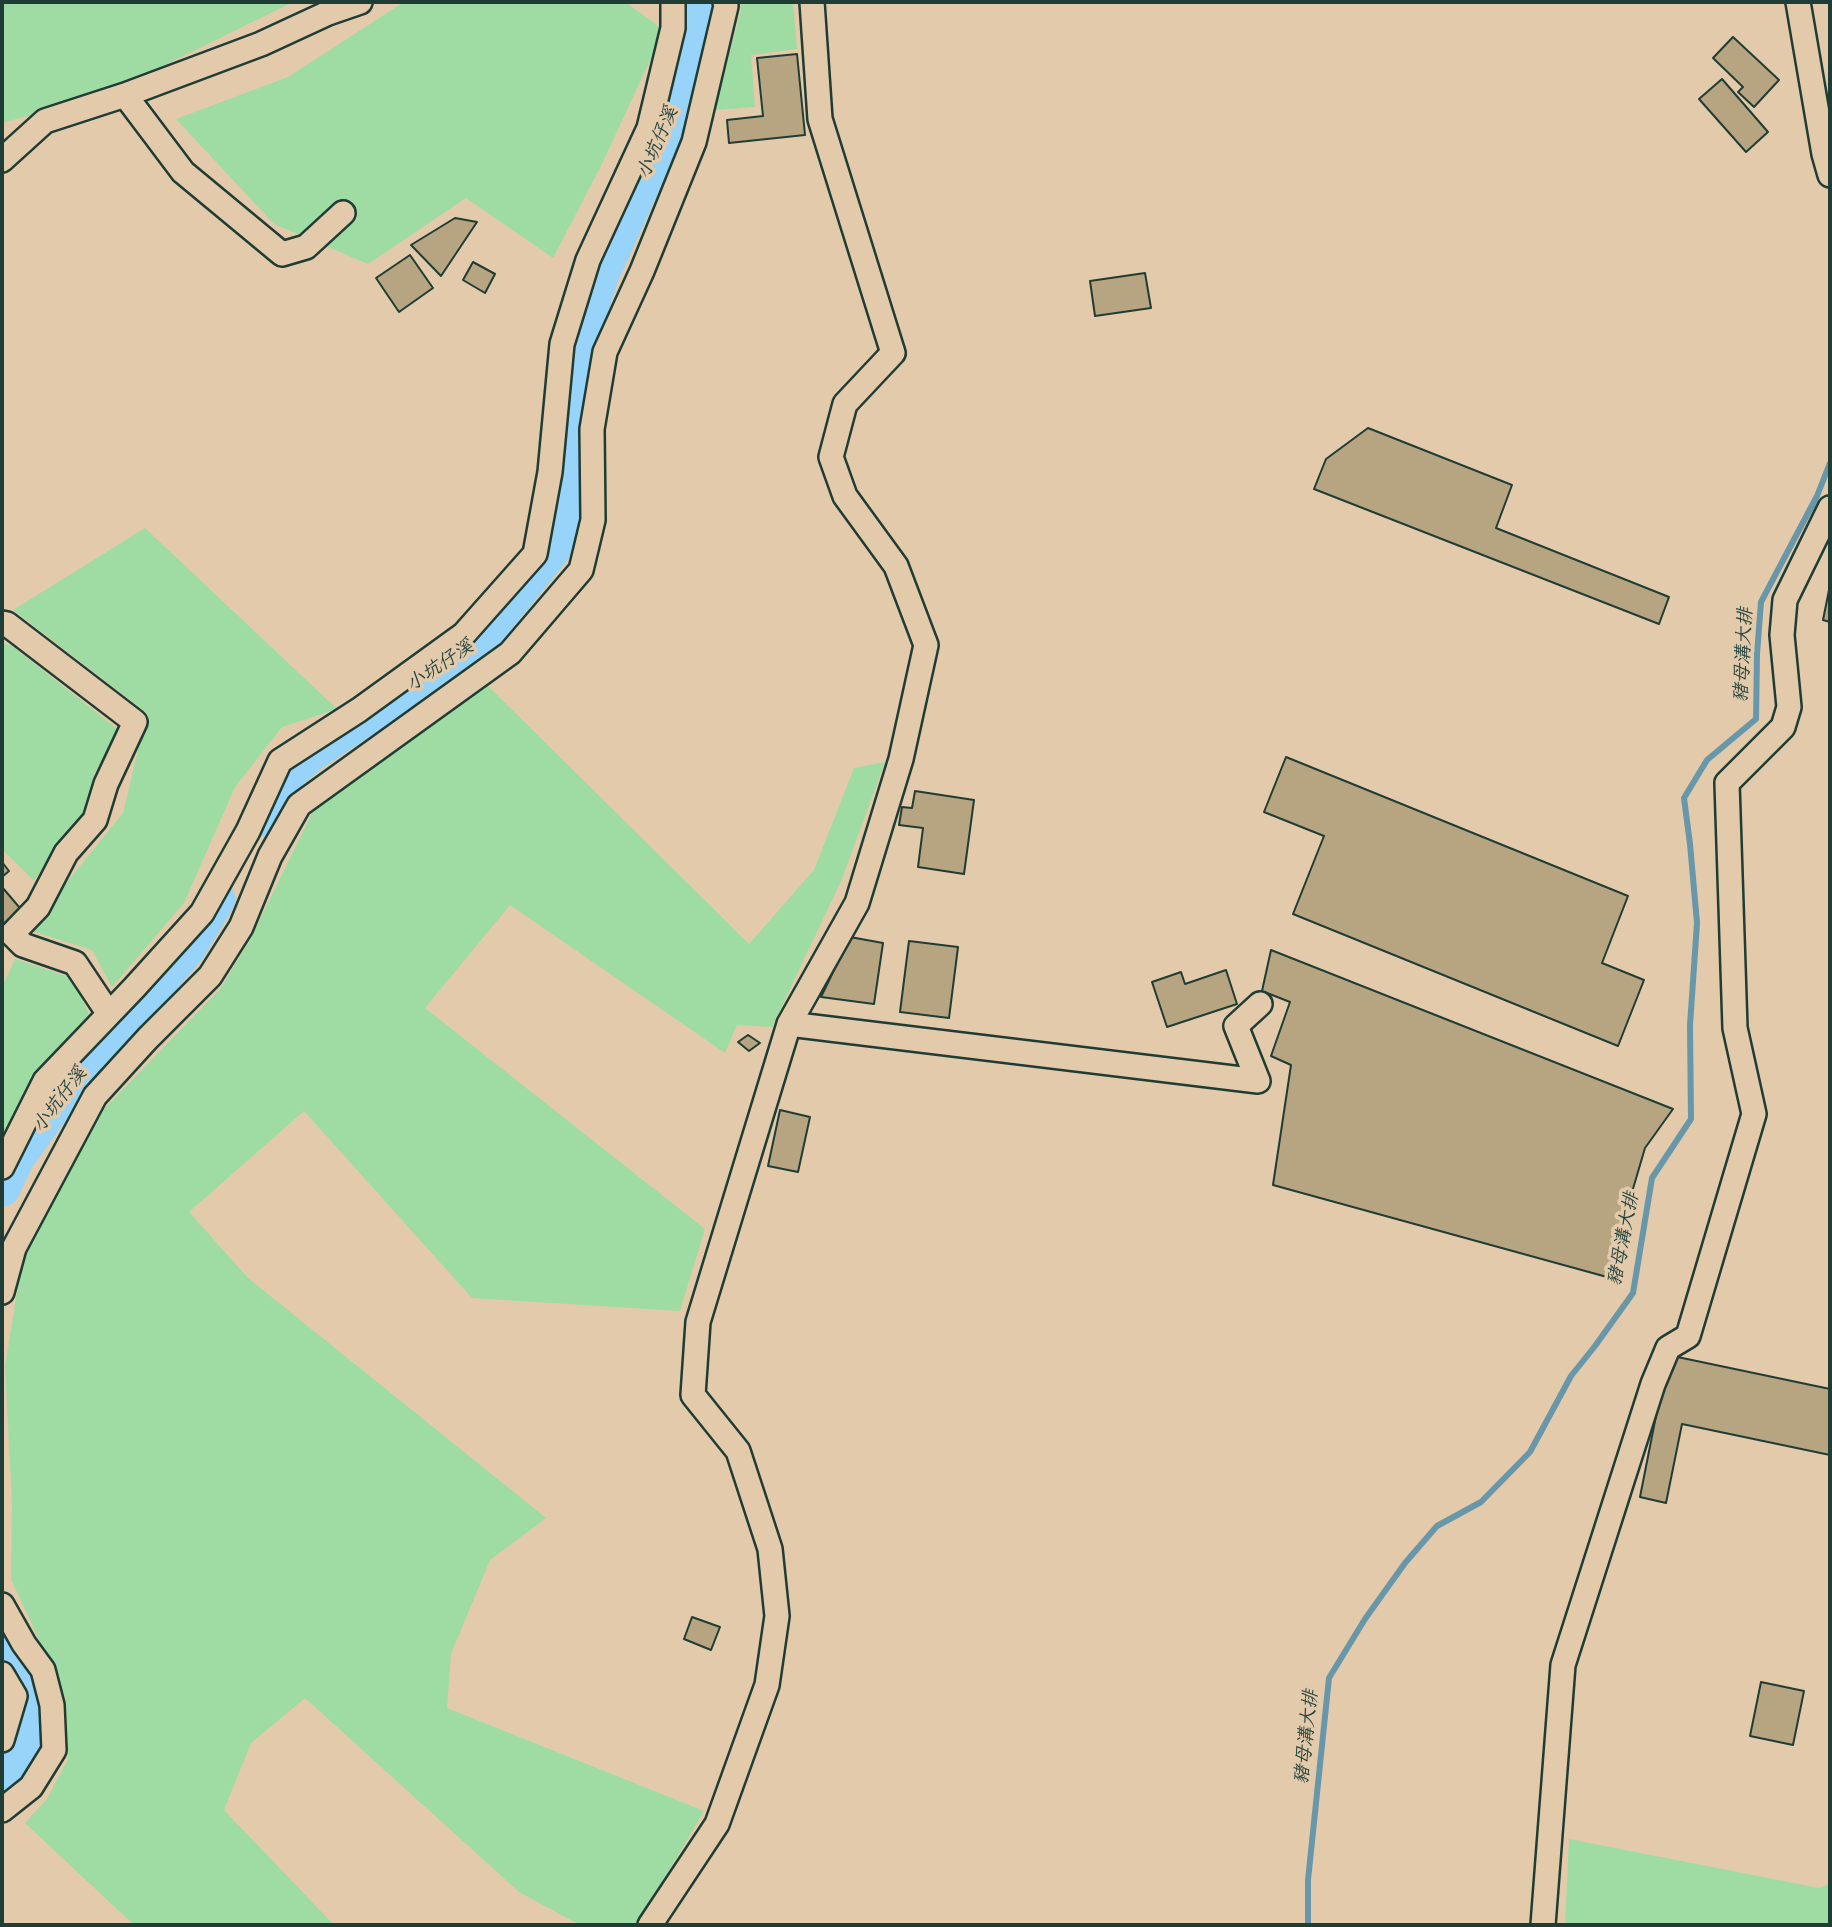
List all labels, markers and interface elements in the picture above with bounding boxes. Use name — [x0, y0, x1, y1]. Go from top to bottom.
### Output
water label: 小坑仔溪 — [633, 104, 683, 182]
water label: 豬母溝大排 — [1730, 607, 1758, 703]
water label: 小坑仔溪 — [402, 635, 478, 697]
water label: 小坑仔溪 — [28, 1063, 92, 1137]
water label: 豬母溝大排 — [1604, 1190, 1644, 1288]
water label: 豬母溝大排 — [1291, 1689, 1323, 1785]

